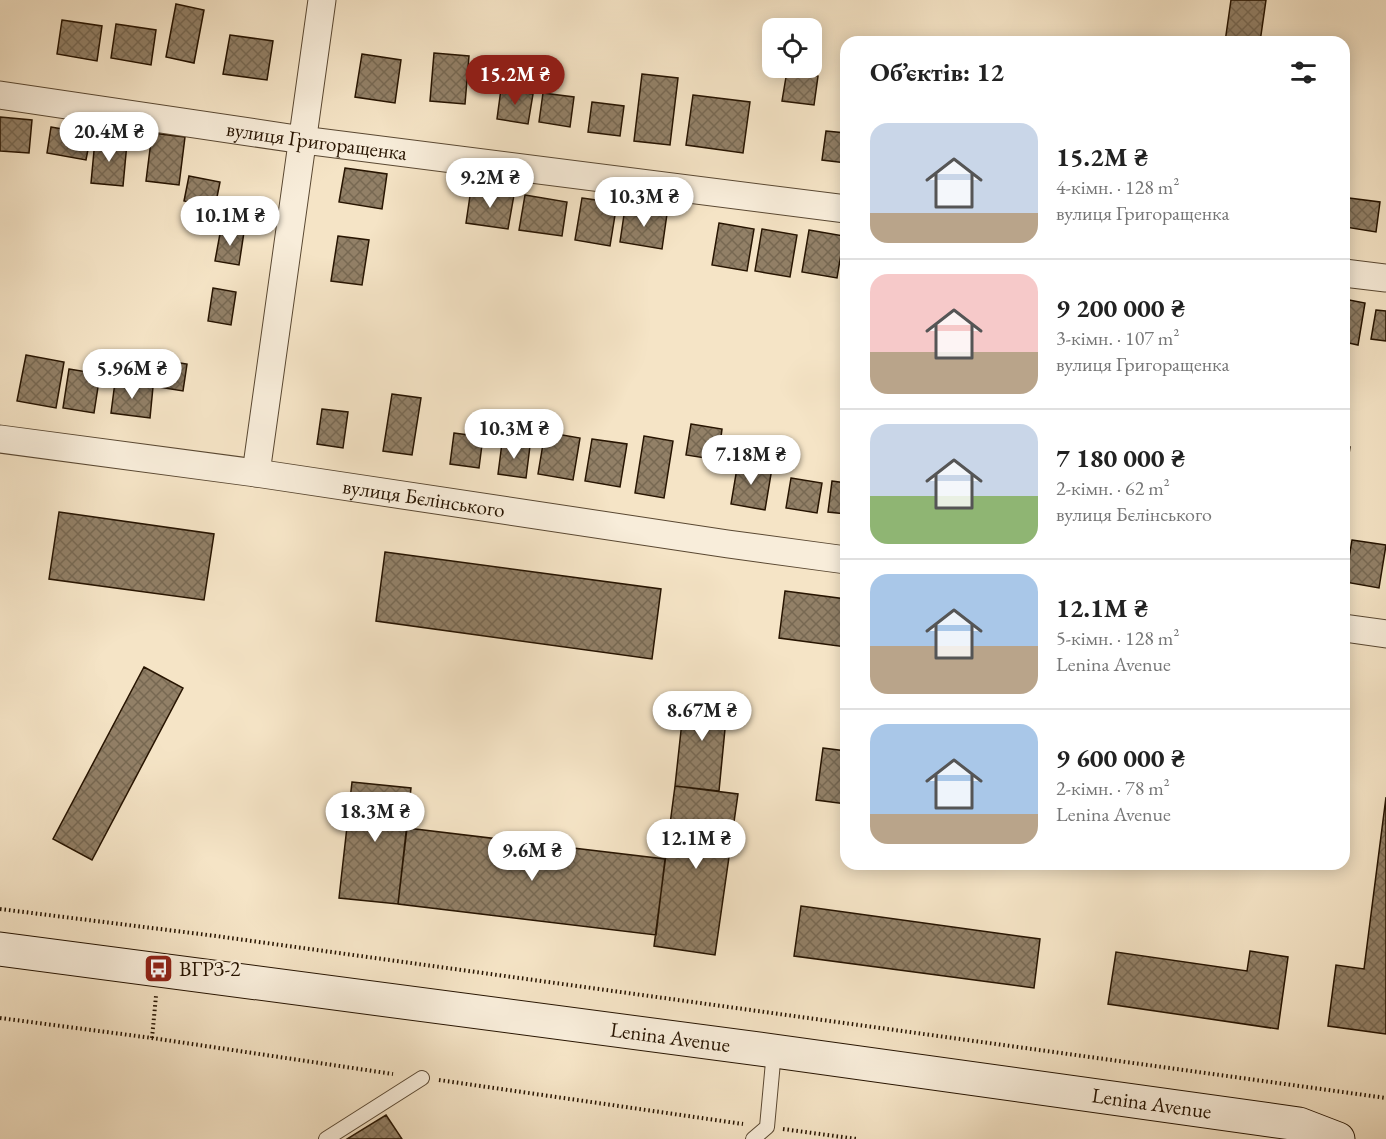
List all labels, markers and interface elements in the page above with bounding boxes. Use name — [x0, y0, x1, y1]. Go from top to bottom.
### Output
map controls — [762, 18, 822, 78]
button: locate — [762, 18, 822, 78]
pin: 15.2M ₴ — [460, 55, 570, 106]
text: Об’єктів: 12 — [870, 55, 1004, 89]
icon: filters — [1287, 56, 1320, 89]
text: 15.2M ₴ — [480, 61, 550, 87]
pin: 20.4M ₴ — [54, 112, 164, 163]
street label: вулиця Григоращенка — [225, 115, 409, 166]
text: 20.4M ₴ — [74, 118, 144, 144]
text: 15.2M ₴ — [1056, 140, 1148, 174]
icon: home — [918, 147, 990, 219]
pin: 9.2M ₴ — [441, 158, 539, 209]
text: 9.2M ₴ — [460, 164, 520, 190]
text: 4-кімн. · 128 m² — [1056, 174, 1179, 200]
pin: 10.3M ₴ — [589, 177, 699, 228]
text: 10.3M ₴ — [609, 183, 679, 209]
pin: 10.1M ₴ — [175, 196, 285, 247]
text: вулиця Григоращенка — [1056, 200, 1229, 226]
text: 10.1M ₴ — [195, 202, 265, 228]
text: 9 200 000 ₴ — [1056, 291, 1185, 325]
icon: home — [918, 298, 990, 370]
text: 3-кімн. · 107 m² — [1056, 325, 1179, 351]
pin: 5.96M ₴ — [77, 349, 187, 400]
text: вулиця Григоращенка — [1056, 351, 1229, 377]
text: 5.96M ₴ — [97, 355, 167, 381]
pin: 10.3M ₴ — [459, 409, 569, 460]
text: 10.3M ₴ — [479, 415, 549, 441]
pin: 7.18M ₴ — [696, 435, 806, 486]
text: 7.18M ₴ — [716, 441, 786, 467]
text: 7 180 000 ₴ — [1056, 441, 1185, 475]
icon: home — [918, 448, 990, 520]
street label: вулиця Бєлінського — [341, 472, 507, 523]
text: 2-кімн. · 62 m² — [1056, 475, 1170, 501]
text: вулиця Бєлінського — [1056, 501, 1212, 527]
text: 12.1M ₴ — [1056, 591, 1148, 625]
icon: home — [918, 598, 990, 670]
text: 5-кімн. · 128 m² — [1056, 625, 1179, 651]
text: Lenina Avenue — [1056, 651, 1171, 677]
pin: 8.67M ₴ — [647, 691, 757, 742]
text: 8.67M ₴ — [667, 697, 737, 723]
text: 9 600 000 ₴ — [1056, 741, 1185, 775]
icon: home — [918, 748, 990, 820]
text: 2-кімн. · 78 m² — [1056, 775, 1170, 801]
pin: 18.3M ₴ — [320, 792, 430, 843]
text: 18.3M ₴ — [340, 798, 410, 824]
text: Lenina Avenue — [1056, 801, 1171, 827]
pin: 12.1M ₴ — [641, 819, 751, 870]
text: 12.1M ₴ — [661, 825, 731, 851]
pin: 9.6M ₴ — [483, 831, 581, 882]
text: 9.6M ₴ — [502, 837, 562, 863]
bus stop icon: ВГРЗ-2 — [142, 953, 174, 985]
place label: ВГРЗ-2 — [179, 955, 240, 982]
street label: Lenina Avenue — [609, 1016, 732, 1058]
street label: Lenina Avenue — [1090, 1081, 1213, 1125]

